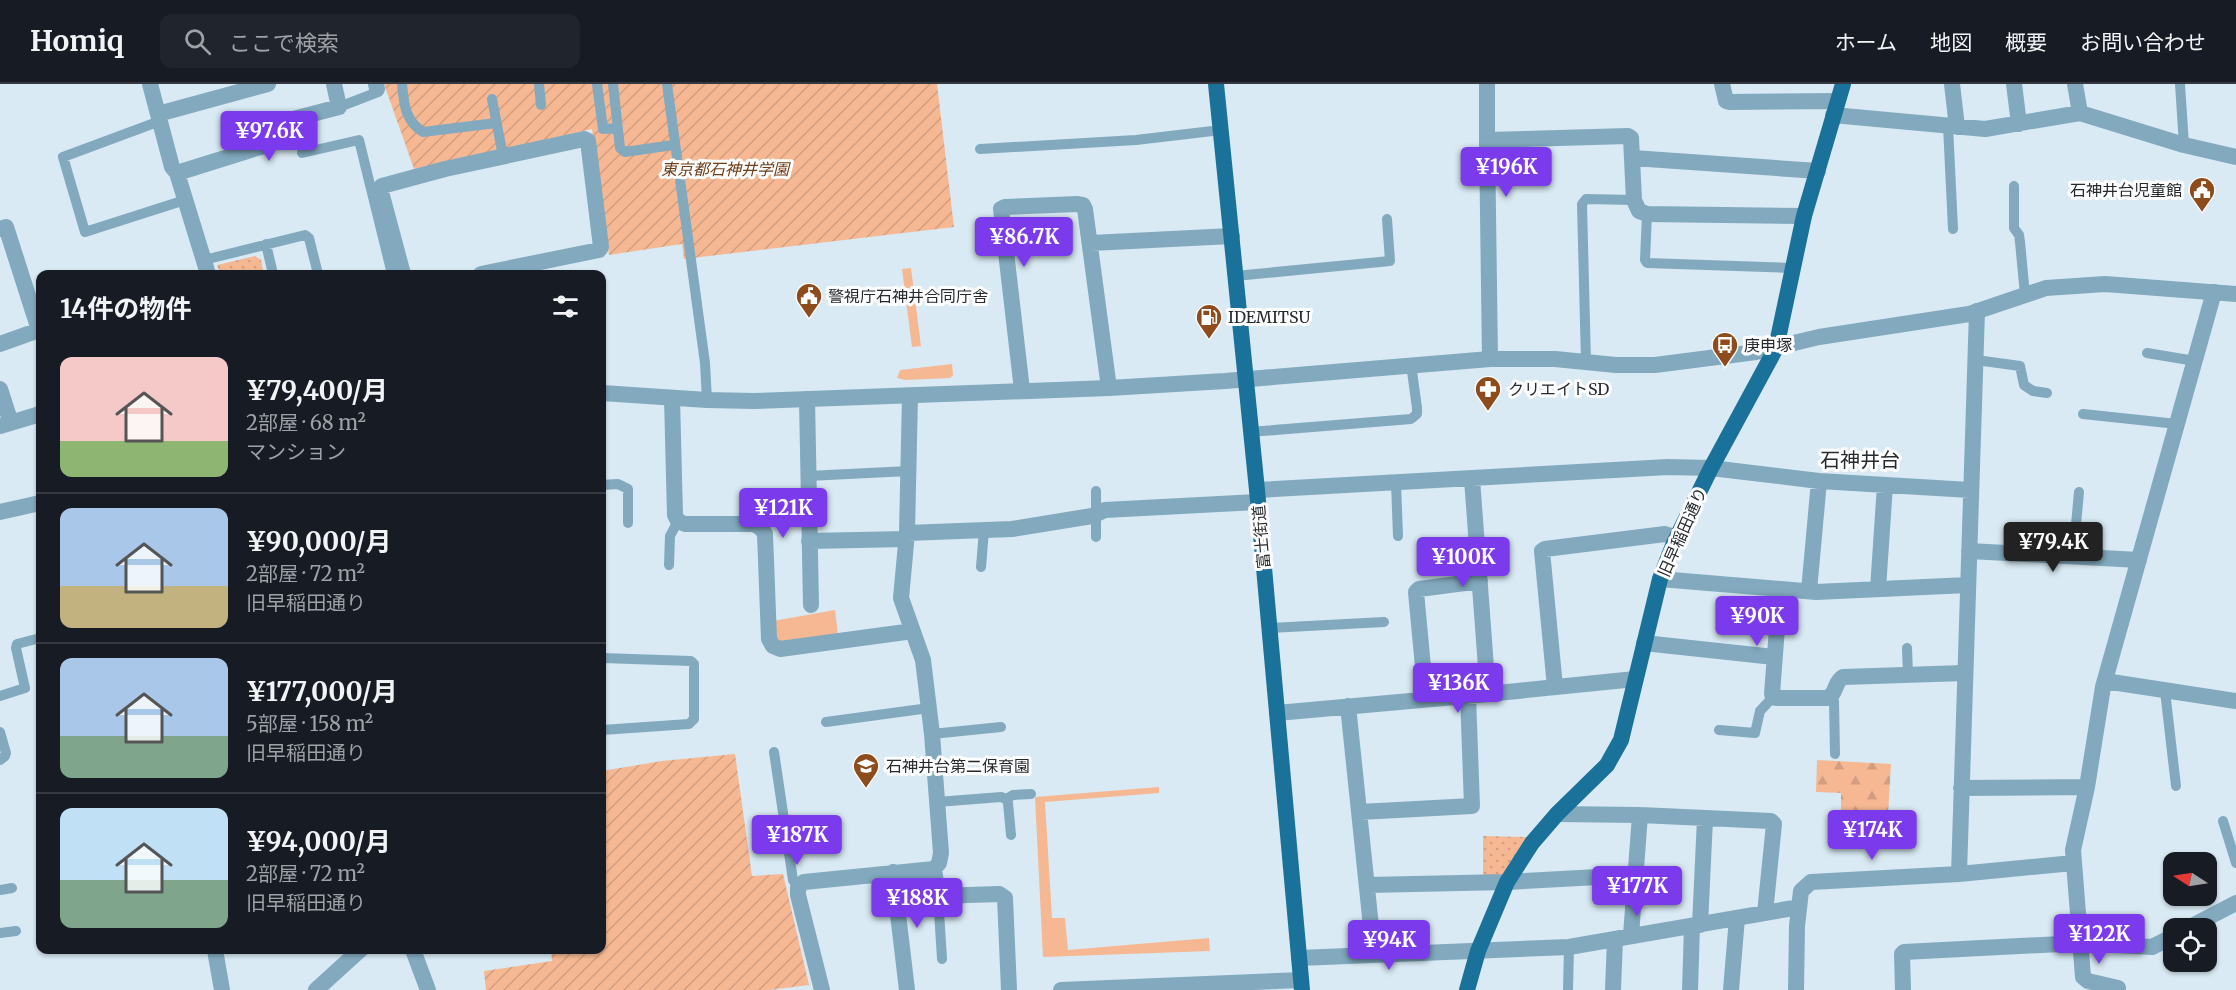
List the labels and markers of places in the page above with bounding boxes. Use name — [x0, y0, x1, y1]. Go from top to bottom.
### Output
pin: ¥97.6K — [220, 111, 318, 162]
pin: ¥196K — [1464, 147, 1548, 198]
public building icon: 石神井台児童館 — [2187, 175, 2217, 213]
place label: 石神井台児童館 — [2070, 180, 2182, 200]
pin: ¥86.7K — [975, 217, 1073, 268]
public building icon: 警視庁石神井合同庁舎 — [794, 281, 824, 319]
place label: 警視庁石神井合同庁舎 — [828, 286, 988, 306]
fuel station icon: IDEMITSU — [1194, 302, 1224, 340]
place label: IDEMITSU — [1228, 307, 1310, 327]
bus stop icon: 庚申塚 — [1710, 330, 1740, 368]
place label: 庚申塚 — [1744, 335, 1792, 355]
pharmacy icon: クリエイトSD — [1473, 374, 1503, 412]
place label: クリエイトSD — [1508, 379, 1609, 399]
pin: ¥121K — [741, 488, 825, 539]
pin: ¥79.4K — [2004, 522, 2102, 573]
pin: ¥100K — [1421, 537, 1505, 588]
pin: ¥90K — [1721, 596, 1793, 647]
pin: ¥136K — [1416, 663, 1500, 714]
school or university icon: 石神井台第二保育園 — [851, 751, 881, 789]
place label: 石神井台第二保育園 — [886, 756, 1030, 776]
pin: ¥174K — [1830, 810, 1914, 861]
pin: ¥187K — [755, 815, 839, 866]
pin: ¥177K — [1595, 866, 1679, 917]
pin: ¥188K — [875, 878, 959, 929]
pin: ¥122K — [2057, 914, 2141, 965]
pin: ¥94K — [1353, 920, 1425, 971]

